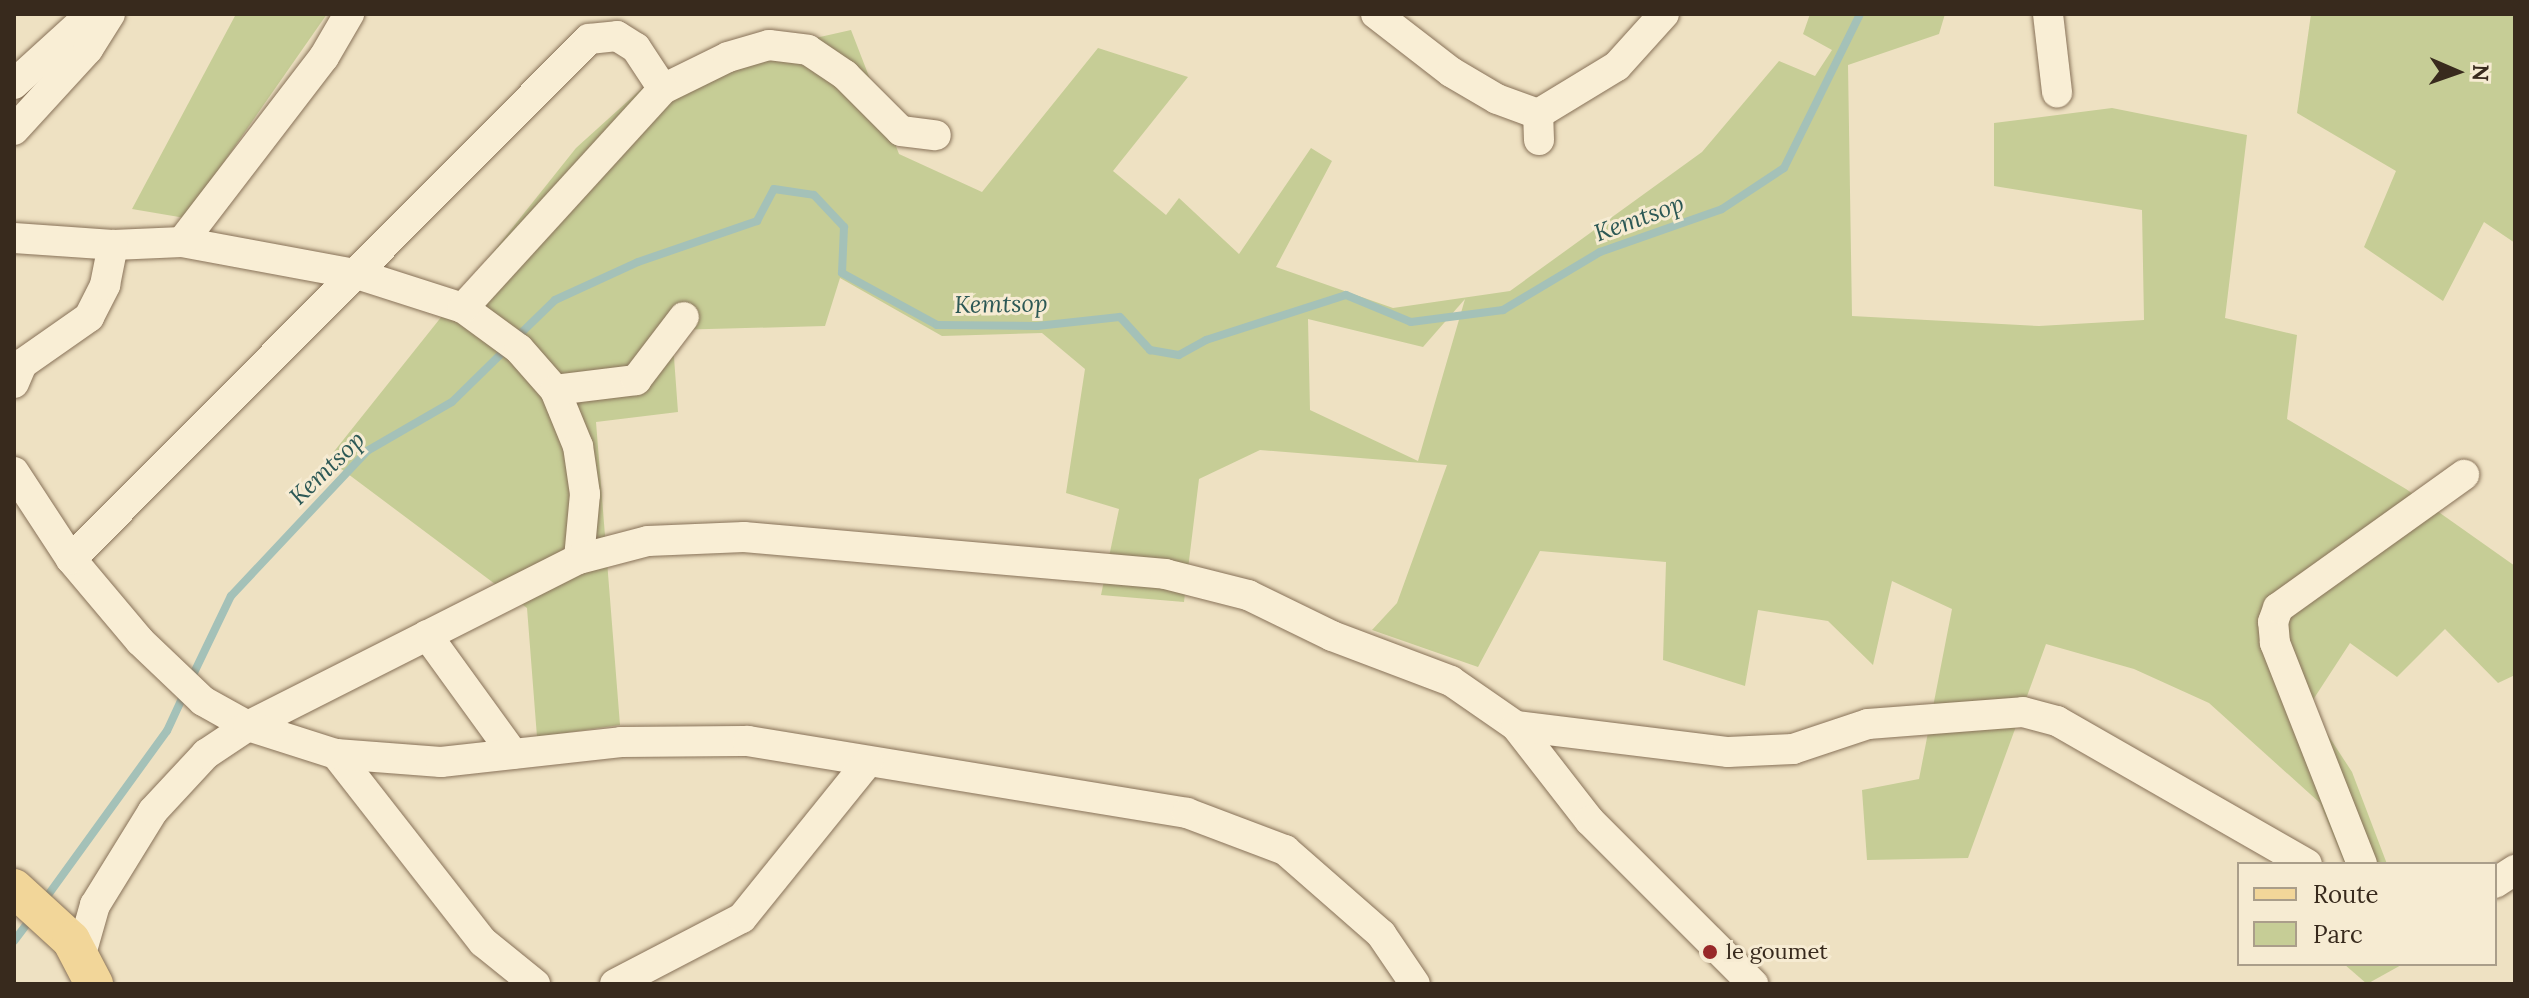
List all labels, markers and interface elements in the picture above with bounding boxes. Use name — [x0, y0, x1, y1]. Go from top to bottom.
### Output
north arrow — [2417, 32, 2497, 112]
text: N — [2467, 64, 2495, 82]
water label: Kemtsop — [1590, 189, 1688, 247]
water label: Kemtsop — [954, 289, 1048, 319]
water label: Kemtsop — [284, 425, 370, 511]
legend — [2237, 862, 2497, 966]
text: Route — [2313, 879, 2379, 910]
text: Parc — [2313, 919, 2363, 950]
place label: le goumet — [1726, 939, 1828, 965]
marker: le goumet — [1701, 943, 1719, 961]

